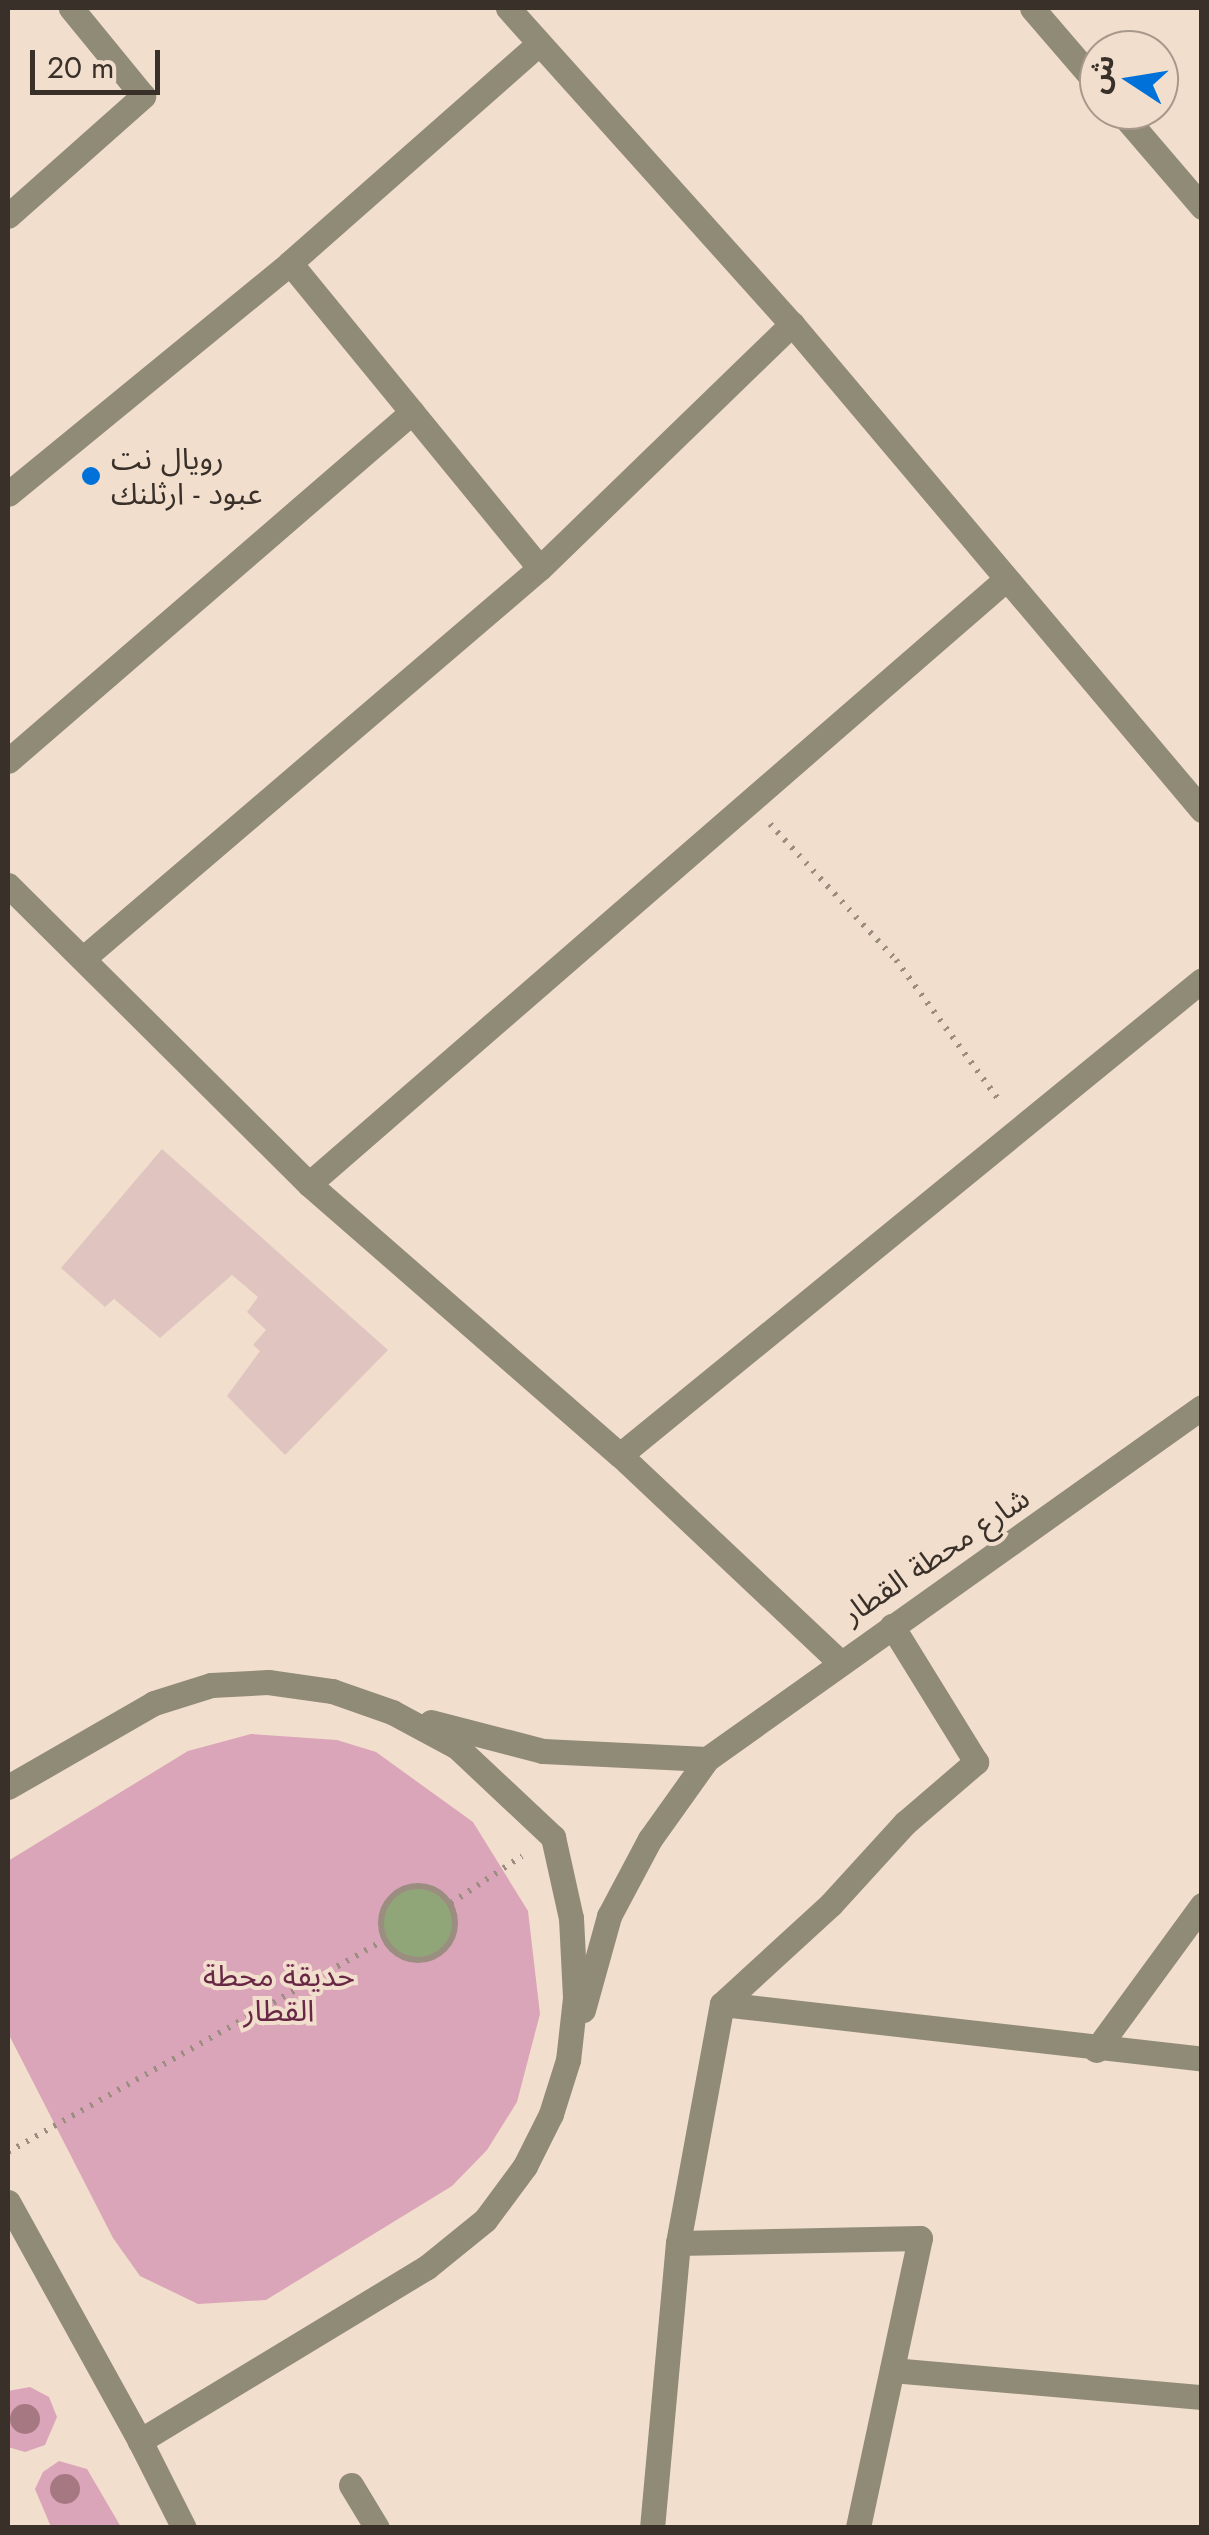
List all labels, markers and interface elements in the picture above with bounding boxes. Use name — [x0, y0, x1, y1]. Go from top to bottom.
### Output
scale bar — [35, 30, 165, 92]
north arrow — [1079, 30, 1179, 130]
text: 20 m — [47, 46, 114, 89]
text: ش — [1077, 51, 1125, 97]
place label: رويال نت عبود - ارثلنك — [111, 441, 262, 512]
marker: رويال نت عبود - ارثلنك — [80, 465, 102, 487]
street label: شارع محطة القطار — [836, 1480, 1036, 1632]
park label: حديقة محطة القطار — [203, 1958, 355, 2028]

